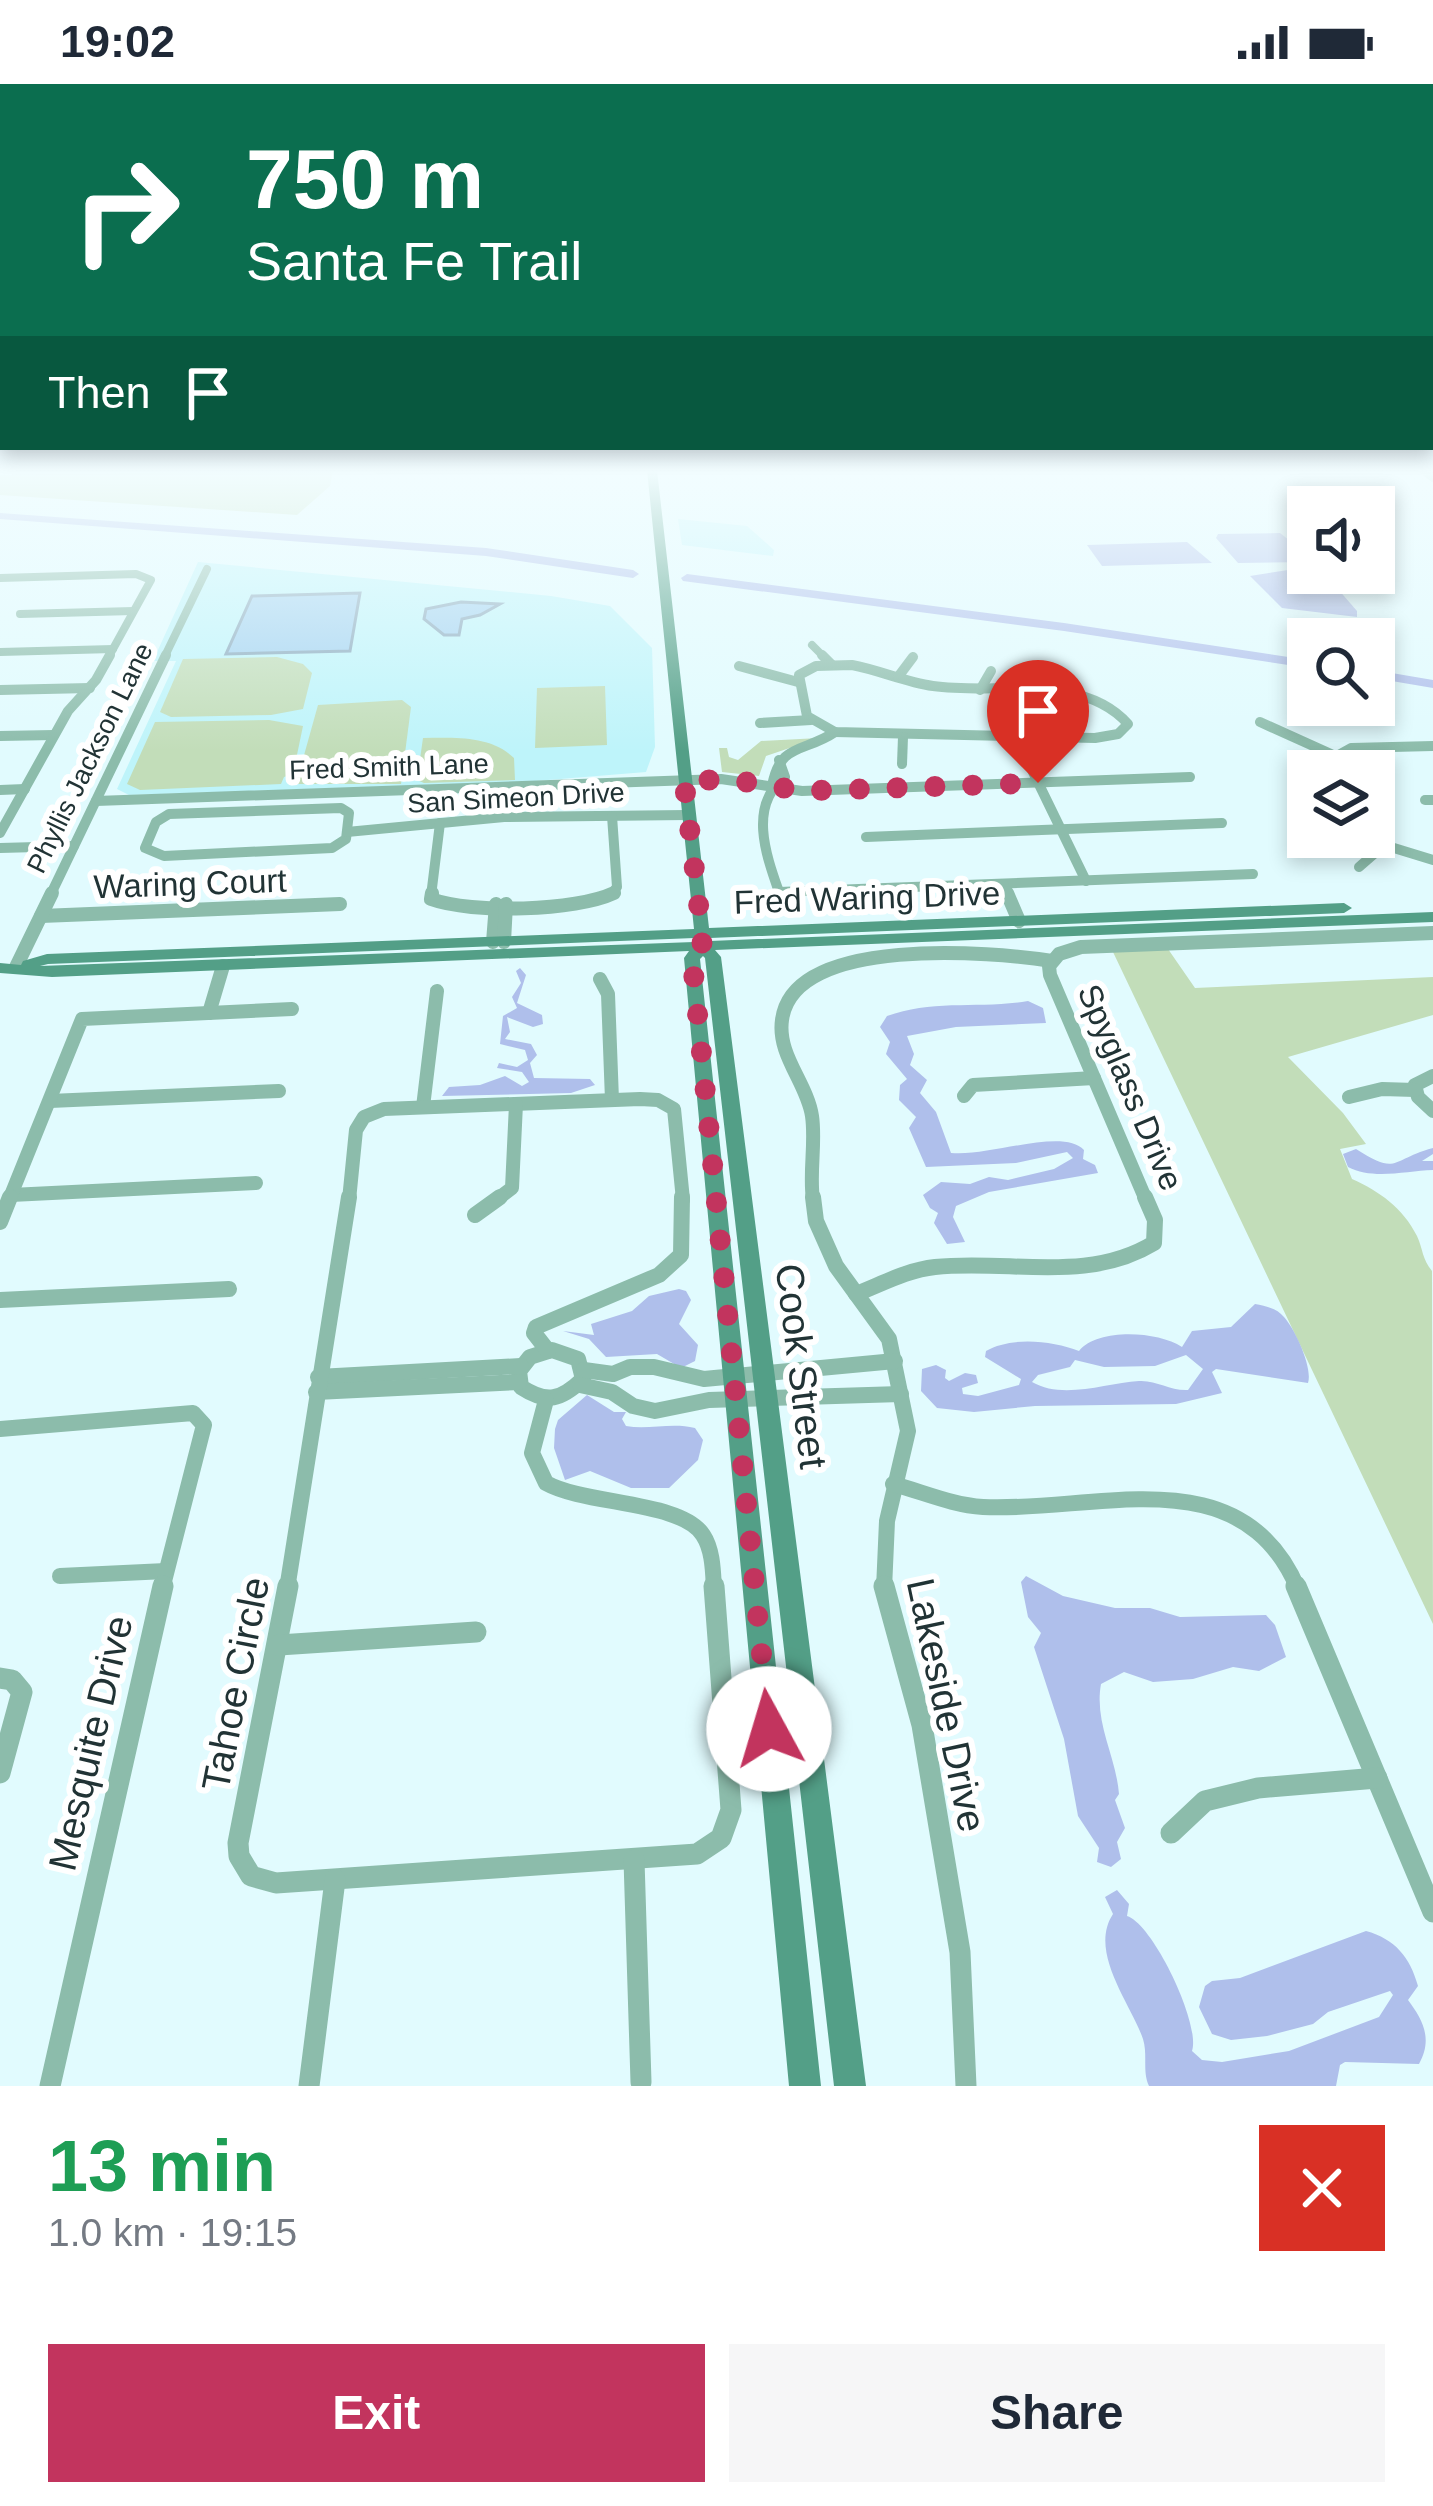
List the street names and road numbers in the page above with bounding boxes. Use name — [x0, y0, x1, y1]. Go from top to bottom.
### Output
street label: Phyllis Jackson Lane — [21, 638, 159, 878]
street label: Fred Smith Lane — [289, 749, 489, 785]
street label: San Simeon Drive — [407, 777, 625, 819]
street label: Waring Court — [93, 862, 287, 905]
street label: Fred Waring Drive — [733, 874, 1001, 921]
street label: Spyglass Drive — [1071, 979, 1191, 1196]
street label: Cook Street — [768, 1261, 835, 1471]
street label: Tahoe Circle — [194, 1574, 277, 1795]
street label: Lakeside Drive — [899, 1574, 994, 1836]
street label: Mesquite Drive — [40, 1612, 141, 1875]

